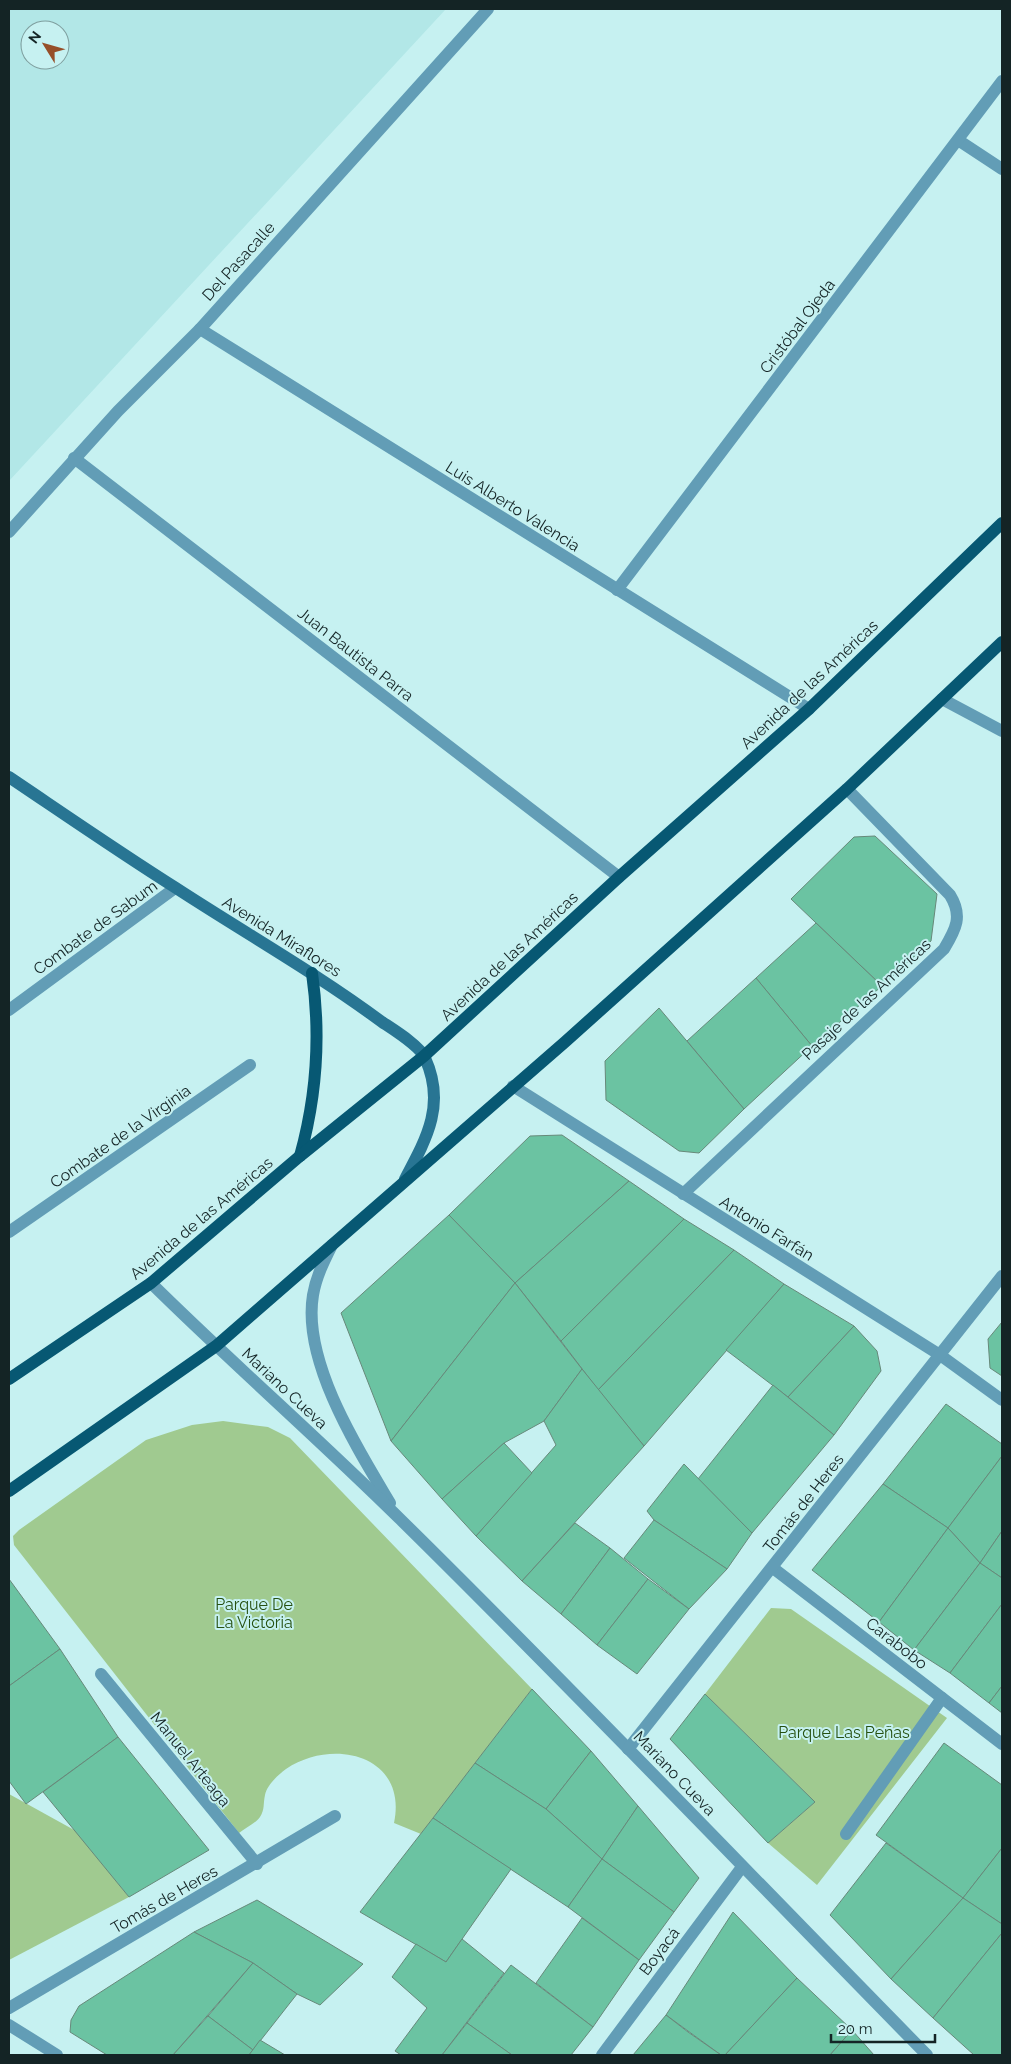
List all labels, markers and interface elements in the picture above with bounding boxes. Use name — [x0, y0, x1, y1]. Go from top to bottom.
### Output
north arrow — [20, 20, 70, 70]
text: N — [25, 28, 44, 46]
street label: Del Pasacalle — [198, 218, 279, 305]
street label: Cristóbal Ojeda — [756, 276, 839, 377]
street label: Luis Alberto Valencia — [442, 457, 583, 555]
street label: Juan Bautista Parra — [294, 603, 417, 705]
street label: Avenida de las Américas — [737, 616, 882, 753]
street label: Combate de Sabum — [30, 876, 161, 979]
street label: Avenida de las Américas — [437, 888, 582, 1025]
street label: Avenida Miraflores — [219, 892, 345, 981]
street label: Pasaje de las Américas — [798, 935, 935, 1064]
street label: Combate de la Virginia — [46, 1081, 194, 1192]
street label: Avenida de las Américas — [126, 1153, 277, 1284]
street label: Antonio Farfán — [716, 1192, 817, 1265]
street label: Mariano Cueva — [238, 1344, 331, 1433]
street label: Tomás de Heres — [759, 1450, 848, 1556]
park label: Parque De La Victoria — [215, 1595, 293, 1632]
street label: Carabobo — [862, 1613, 931, 1673]
street label: Manuel Arteaga — [146, 1708, 235, 1811]
park label: Parque Las Peñas — [778, 1723, 910, 1742]
street label: Mariano Cueva — [630, 1727, 720, 1820]
street label: Tomás de Heres — [108, 1861, 221, 1938]
street label: Boyacá — [635, 1924, 683, 1979]
scale bar — [831, 2012, 935, 2044]
text: 20 m — [838, 2020, 873, 2038]

